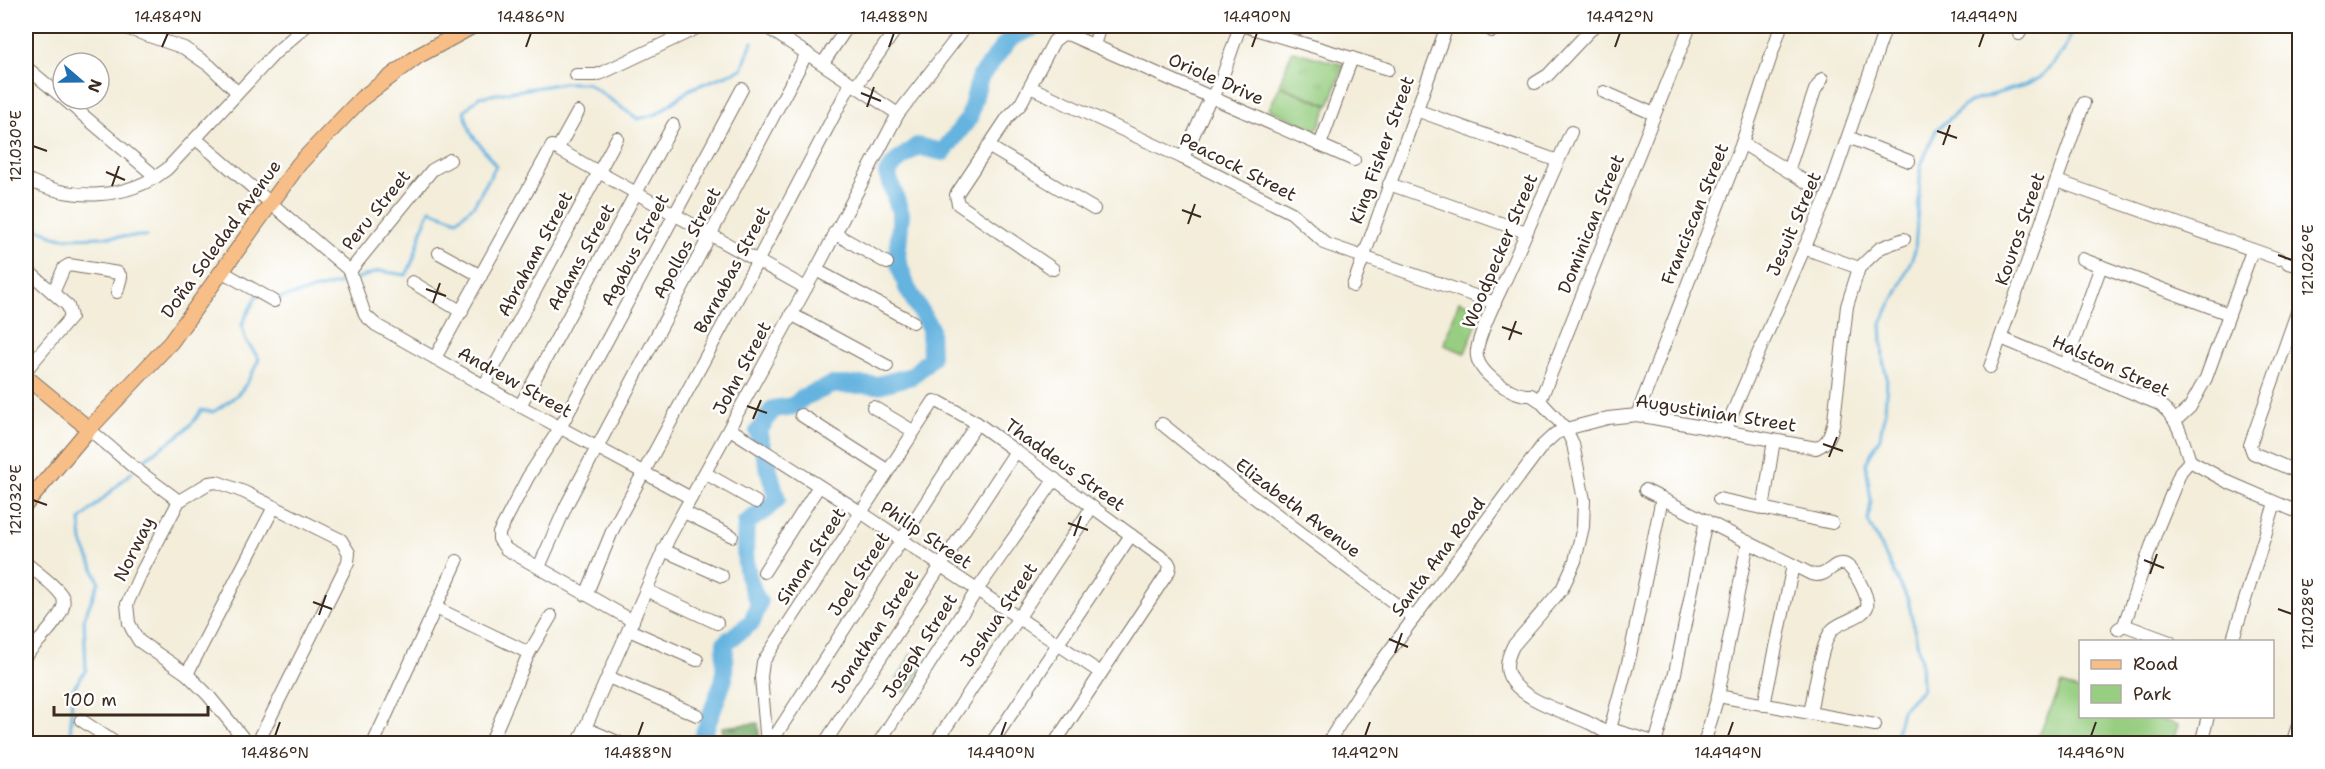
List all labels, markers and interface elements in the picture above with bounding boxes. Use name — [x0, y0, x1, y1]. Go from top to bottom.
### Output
text: 14.484°N — [134, 7, 202, 27]
text: 14.486°N — [497, 7, 565, 27]
text: 14.488°N — [860, 7, 928, 27]
text: 14.490°N — [1223, 7, 1291, 27]
text: 14.492°N — [1586, 7, 1654, 27]
text: 14.494°N — [1950, 7, 2018, 27]
street label: Oriole Drive — [1164, 47, 1268, 111]
north arrow — [51, 51, 111, 111]
street label: King Fisher Street — [1344, 73, 1420, 227]
text: N — [83, 76, 107, 96]
text: 121.030°E — [6, 110, 26, 182]
street label: Peacock Street — [1175, 127, 1301, 207]
street label: Franciscan Street — [1656, 140, 1734, 288]
street label: Dominican Street — [1552, 151, 1630, 297]
street label: Doña Soledad Avenue — [155, 155, 287, 323]
street label: Peru Street — [336, 165, 416, 255]
street label: Jesuit Street — [1761, 168, 1827, 280]
street label: Kouros Street — [1989, 169, 2051, 289]
street label: Woodpecker Street — [1457, 170, 1543, 332]
street label: Apollos Street — [647, 183, 727, 303]
street label: Abraham Street — [492, 187, 578, 321]
street label: Agabus Street — [595, 189, 675, 310]
street label: Adams Street — [542, 199, 620, 315]
street label: Barnabas Street — [688, 202, 776, 338]
text: 121.026°E — [2298, 224, 2318, 296]
street label: John Street — [707, 317, 777, 419]
street label: Halston Street — [2048, 329, 2174, 403]
street label: Andrew Street — [454, 341, 577, 423]
street label: Augustinian Street — [1634, 388, 1798, 438]
street label: Thaddeus Street — [1000, 413, 1130, 517]
street label: Elizabeth Avenue — [1230, 453, 1366, 563]
text: 121.032°E — [6, 464, 26, 536]
street label: Santa Ana Road — [1385, 493, 1491, 621]
street label: Philip Street — [876, 496, 977, 575]
street label: Simon Street — [771, 503, 851, 609]
street label: Norway — [108, 513, 160, 585]
street label: Joel Street — [823, 527, 895, 621]
street label: Joshua Street — [955, 558, 1043, 672]
street label: Jonathan Street — [826, 565, 924, 699]
text: 121.028°E — [2298, 578, 2318, 650]
street label: Joseph Street — [877, 589, 963, 703]
legend — [2079, 640, 2274, 718]
text: Road — [2133, 652, 2178, 676]
scale bar — [54, 679, 208, 717]
text: Park — [2133, 682, 2172, 706]
text: 100 m — [63, 688, 117, 712]
text: 14.486°N — [241, 743, 309, 763]
text: 14.488°N — [604, 743, 672, 763]
text: 14.490°N — [967, 743, 1035, 763]
text: 14.492°N — [1331, 743, 1399, 763]
text: 14.494°N — [1694, 743, 1762, 763]
text: 14.496°N — [2057, 743, 2125, 763]

